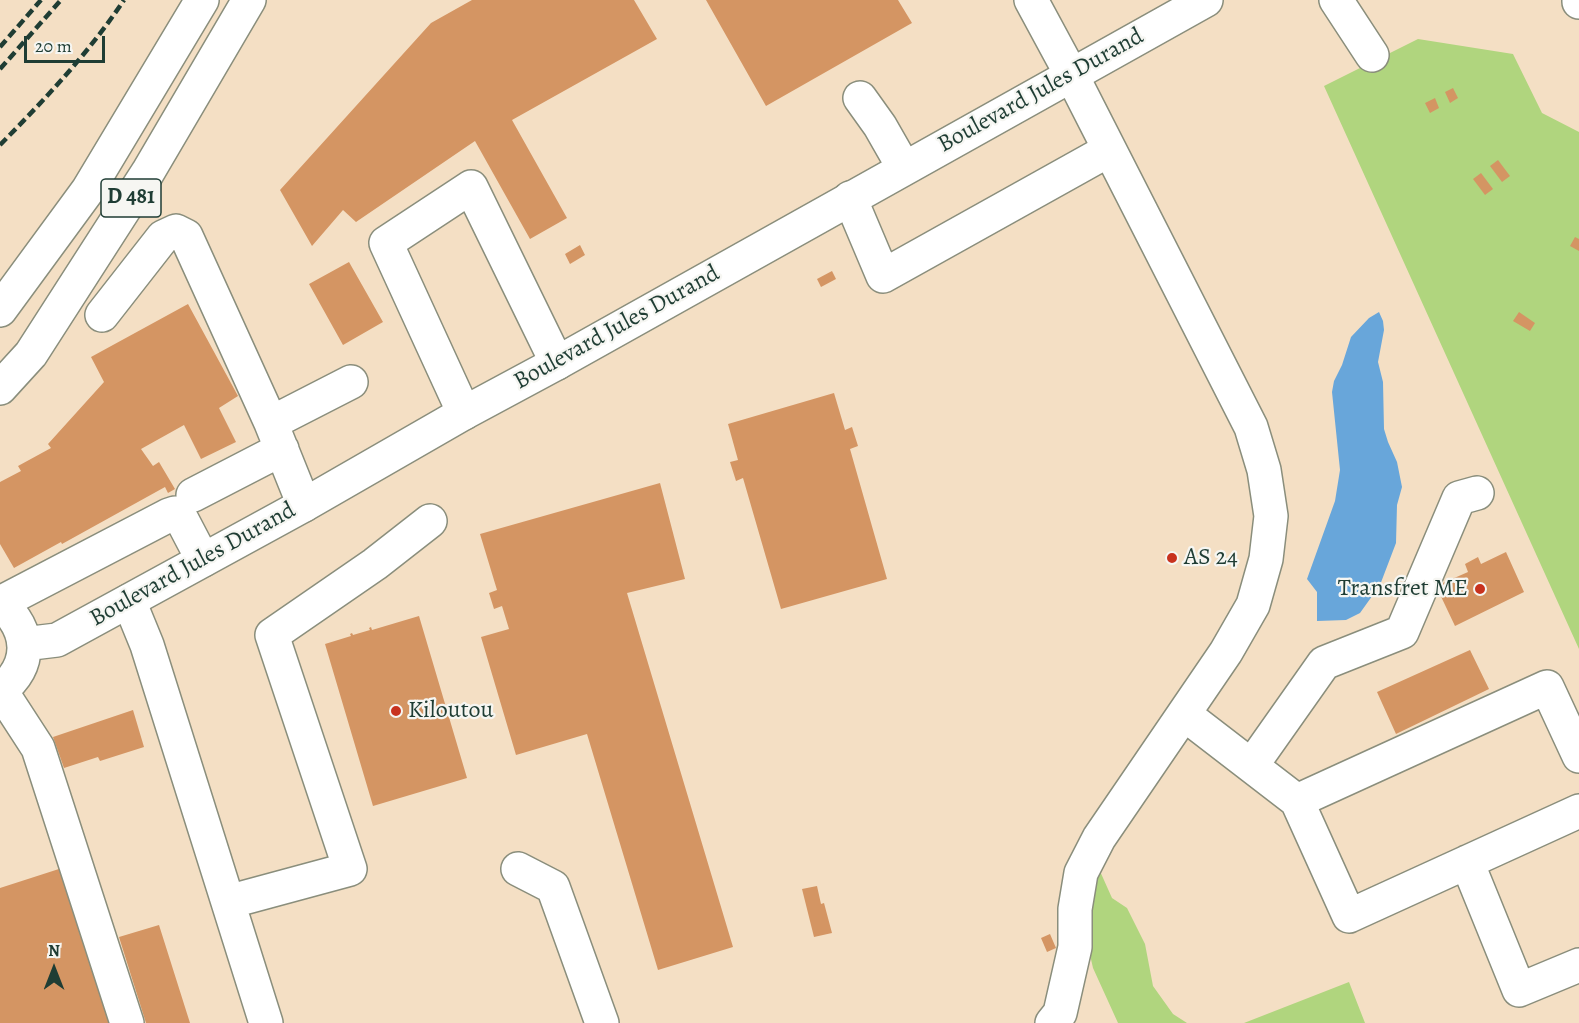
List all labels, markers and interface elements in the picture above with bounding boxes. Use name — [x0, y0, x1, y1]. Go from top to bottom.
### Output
street label: Boulevard Jules Durand — [933, 22, 1149, 160]
scale bar — [27, 24, 108, 62]
text: 20 m — [35, 34, 72, 58]
road number: D 481 — [101, 179, 161, 217]
street label: Boulevard Jules Durand — [509, 259, 725, 397]
street label: Boulevard Jules Durand — [85, 496, 301, 634]
place label: AS 24 — [1184, 544, 1238, 572]
marker: AS 24 — [1165, 551, 1179, 565]
place label: Transfret ME — [1338, 575, 1468, 603]
marker: Transfret ME — [1473, 582, 1487, 596]
place label: Kiloutou — [408, 697, 493, 725]
marker: Kiloutou — [389, 704, 403, 718]
north arrow — [24, 939, 84, 999]
text: N — [48, 940, 60, 962]

